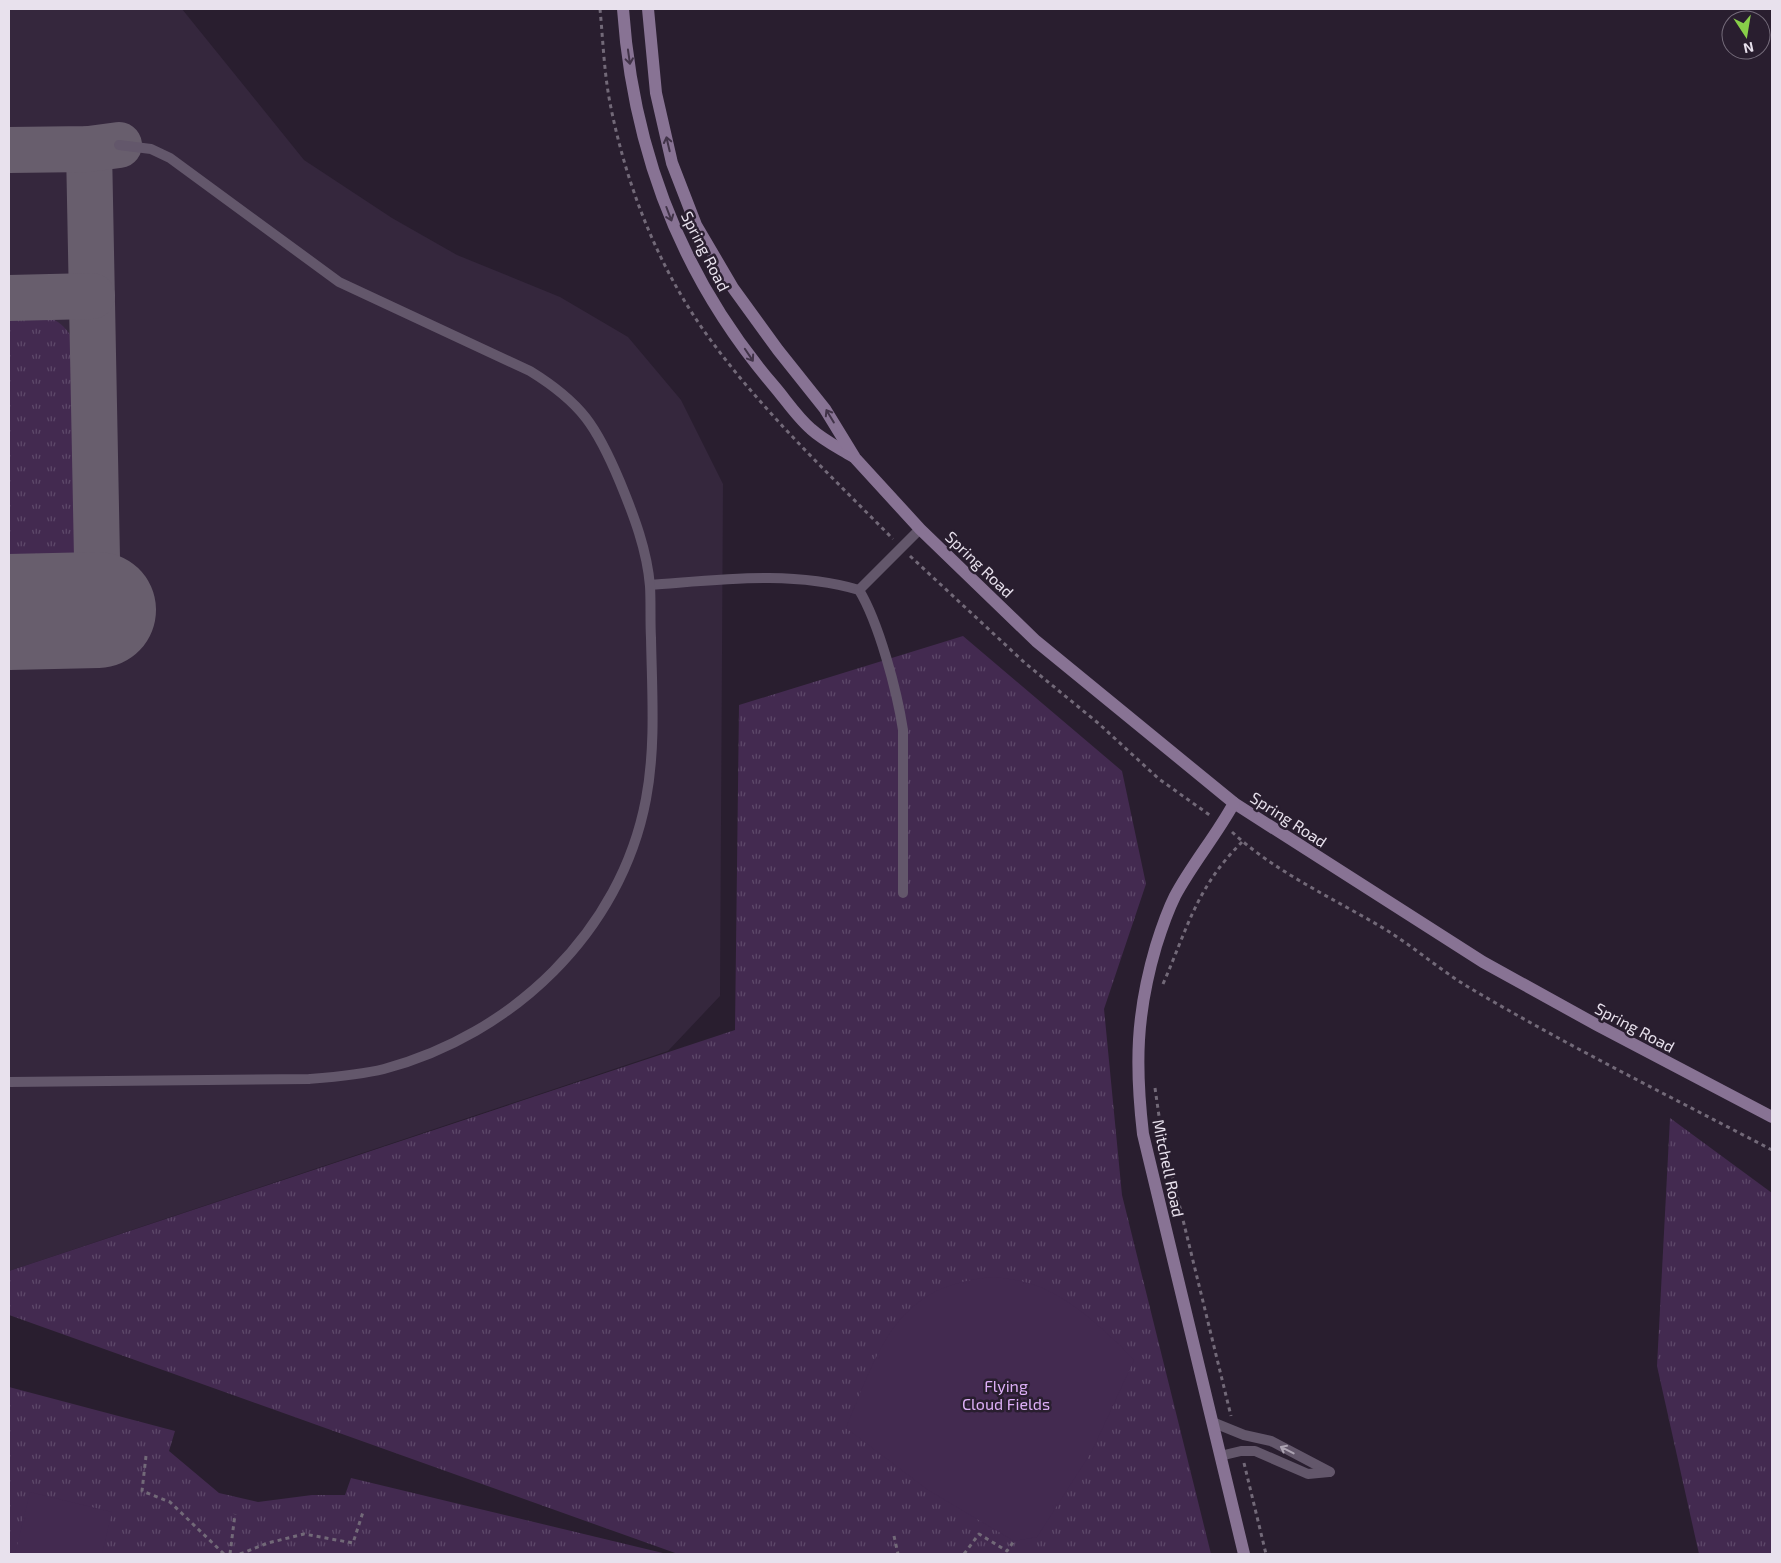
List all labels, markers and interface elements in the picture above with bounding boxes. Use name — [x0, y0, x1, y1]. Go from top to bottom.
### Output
north arrow — [1721, 10, 1771, 60]
text: N — [1742, 39, 1756, 58]
one-way arrow — [624, 49, 634, 65]
one-way arrow — [663, 136, 672, 152]
one-way arrow — [665, 206, 674, 221]
street label: Spring Road — [678, 208, 734, 294]
one-way arrow — [744, 347, 754, 361]
one-way arrow — [824, 410, 834, 424]
street label: Spring Road — [942, 527, 1018, 601]
street label: Spring Road — [1247, 787, 1331, 851]
street label: Spring Road — [1592, 998, 1678, 1056]
street label: Mitchell Road — [1149, 1117, 1189, 1219]
park label: Flying Cloud Fields — [962, 1376, 1050, 1413]
one-way arrow — [1280, 1445, 1295, 1454]

